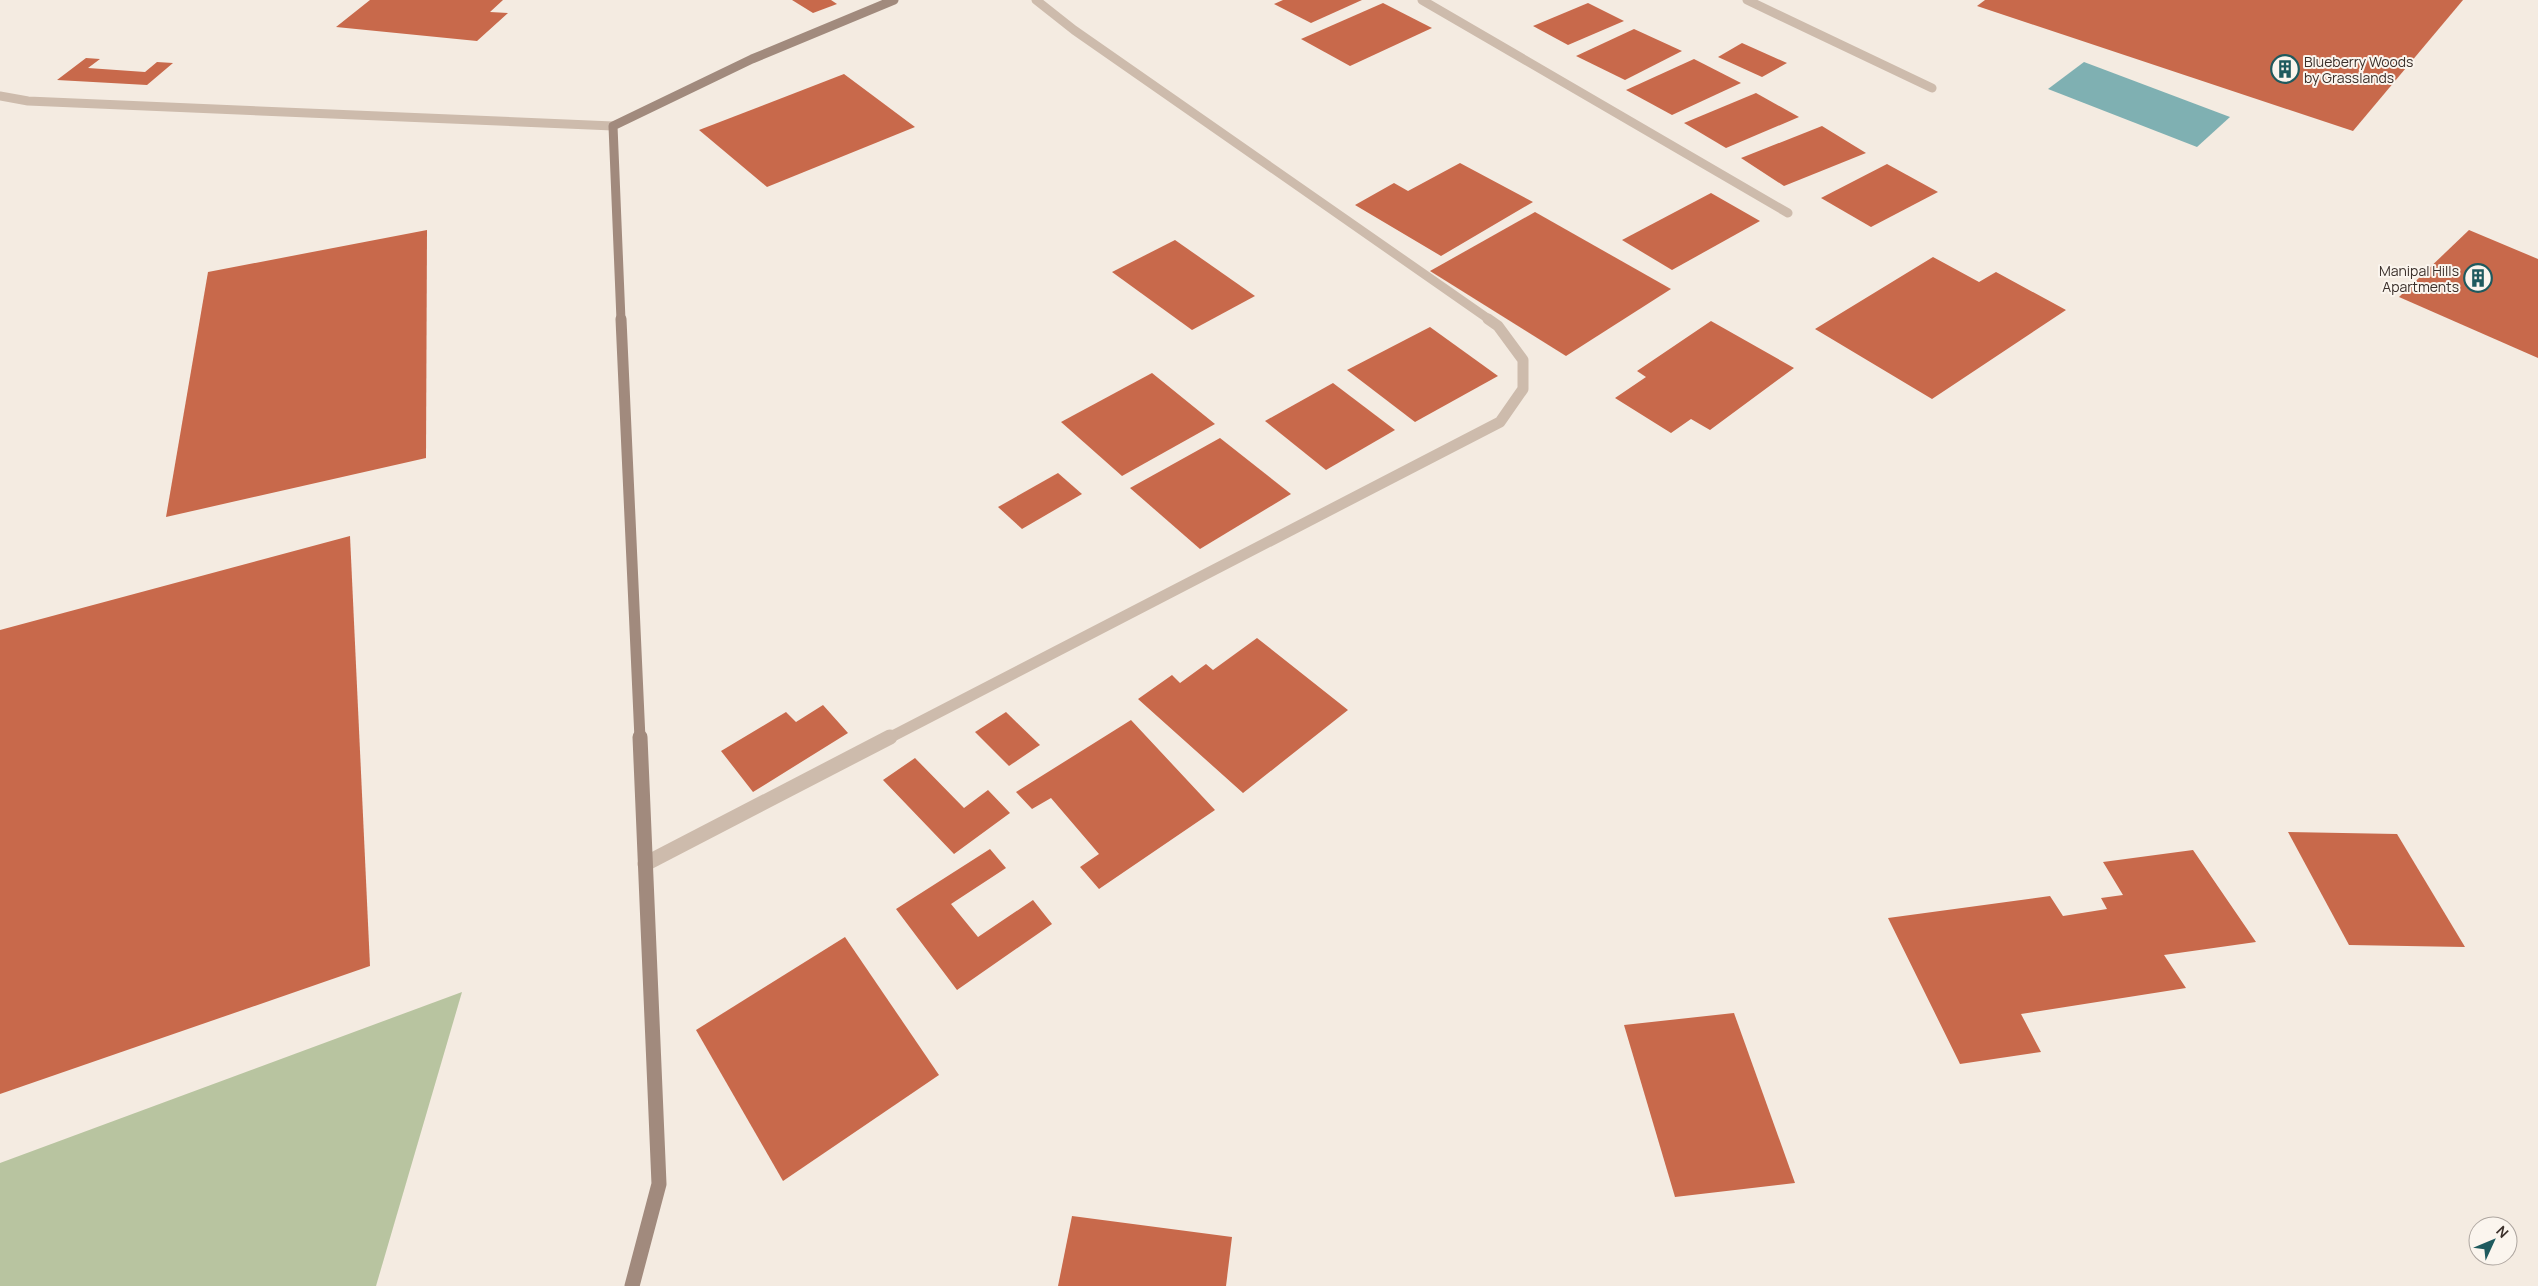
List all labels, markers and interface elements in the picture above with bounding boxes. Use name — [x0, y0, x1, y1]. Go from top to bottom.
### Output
place label: Blueberry Woods by Grasslands — [2304, 52, 2413, 87]
building icon: Blueberry Woods by Grasslands — [2270, 54, 2300, 84]
place label: Manipal Hills Apartments — [2379, 261, 2459, 296]
building icon: Manipal Hills Apartments — [2463, 263, 2493, 293]
north arrow — [2468, 1216, 2518, 1266]
text: N — [2492, 1221, 2513, 1242]

